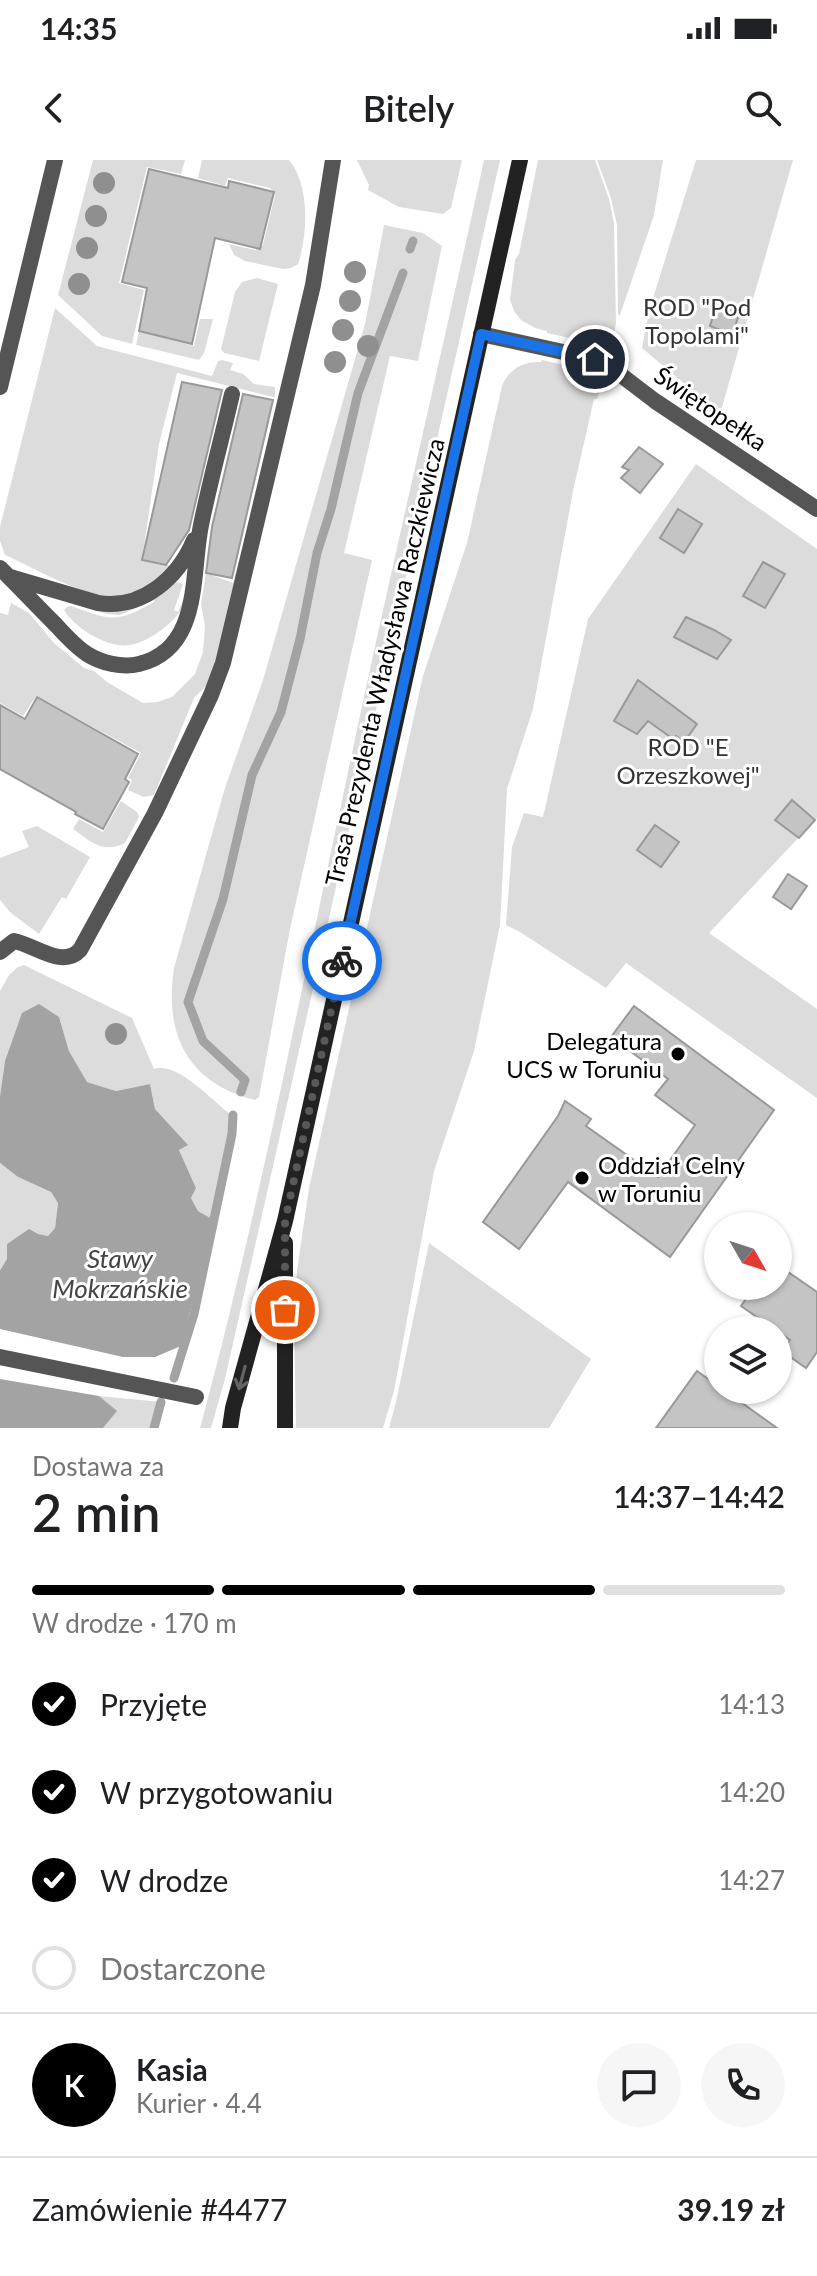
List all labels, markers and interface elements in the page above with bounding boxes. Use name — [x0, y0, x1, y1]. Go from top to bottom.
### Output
text: 14:35 — [40, 10, 117, 46]
icon: back — [32, 86, 76, 130]
text: Bitely — [363, 86, 454, 130]
icon: search — [741, 86, 785, 130]
park label: ROD "Pod Topolami" — [643, 292, 751, 349]
pin — [561, 325, 629, 393]
icon: home — [573, 337, 617, 381]
street label: Świętopełka — [649, 360, 773, 456]
street label: Trasa Prezydenta Władysława Raczkiewicza — [318, 435, 450, 889]
park label: ROD "E Orzeszkowej" — [616, 732, 760, 789]
courier — [302, 921, 382, 1001]
icon: bike — [320, 939, 364, 983]
place label: Delegatura UCS w Toruniu — [506, 1026, 662, 1083]
marker: Delegatura UCS w Toruniu — [669, 1045, 687, 1063]
place label: Oddział Celny w Toruniu — [598, 1150, 745, 1207]
marker: Oddział Celny w Toruniu — [573, 1169, 591, 1187]
north arrow — [704, 1212, 792, 1300]
map controls — [704, 1212, 792, 1404]
water label: Stawy Mokrzańskie — [52, 1242, 188, 1304]
pin — [251, 1276, 319, 1344]
icon: bag — [263, 1288, 307, 1332]
button: layers — [704, 1316, 792, 1404]
one-way arrow — [233, 1364, 248, 1390]
text: Dostawa za — [32, 1450, 164, 1482]
text: 14:37–14:42 — [613, 1478, 785, 1514]
text: 2 min — [32, 1481, 160, 1543]
text: W drodze · 170 m — [32, 1607, 237, 1639]
icon: check — [32, 1682, 76, 1726]
text: Przyjęte — [100, 1686, 207, 1722]
text: 14:13 — [718, 1688, 785, 1720]
icon: check — [32, 1770, 76, 1814]
text: W przygotowaniu — [100, 1774, 333, 1810]
text: 14:20 — [718, 1776, 785, 1808]
icon: check — [32, 1858, 76, 1902]
text: W drodze — [100, 1862, 228, 1898]
text: 14:27 — [718, 1864, 785, 1896]
text: Dostarczone — [100, 1950, 266, 1986]
button: chat — [597, 2043, 681, 2127]
button: phone — [701, 2043, 785, 2127]
text: Kasia — [136, 2051, 208, 2087]
text: K — [64, 2067, 84, 2103]
text: Kurier · 4.4 — [136, 2087, 262, 2119]
text: Zamówienie #4477 — [32, 2191, 287, 2227]
text: 39.19 zł — [677, 2191, 785, 2227]

